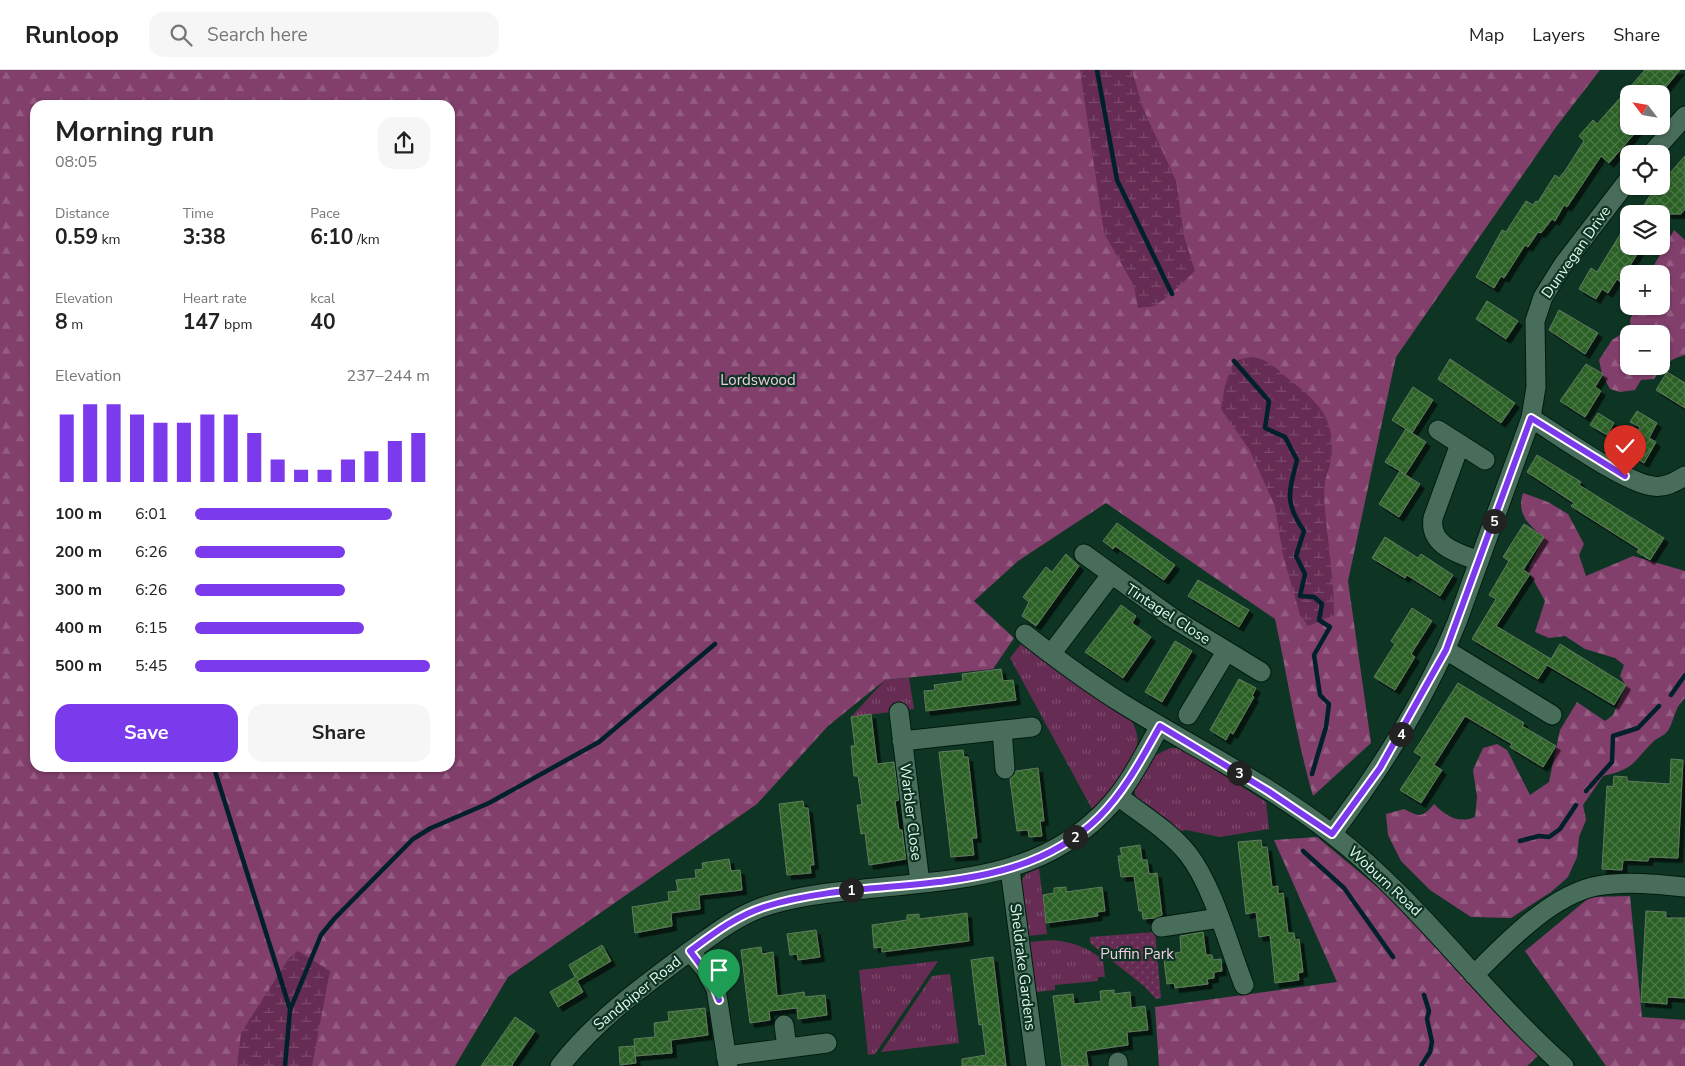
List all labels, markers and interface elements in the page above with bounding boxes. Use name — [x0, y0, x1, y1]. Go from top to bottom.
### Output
search box — [149, 12, 499, 57]
text: Runloop — [25, 19, 119, 51]
icon: search — [167, 21, 195, 49]
text: Search here — [207, 22, 308, 48]
text: Map — [1469, 23, 1504, 47]
text: Layers — [1532, 23, 1585, 47]
text: Share — [1613, 23, 1660, 47]
north arrow — [1620, 85, 1670, 135]
map controls — [1620, 85, 1670, 375]
text: Morning run — [55, 113, 214, 151]
button: share — [378, 117, 430, 169]
button: locate — [1620, 145, 1670, 195]
text: 08:05 — [55, 151, 97, 173]
street label: Dunvegan Drive — [1537, 202, 1615, 302]
text: Distance — [55, 204, 109, 223]
text: Time — [183, 204, 214, 223]
text: Pace — [310, 204, 340, 223]
button: layers — [1620, 205, 1670, 255]
text: 0.59 — [55, 223, 98, 251]
text: 3:38 — [183, 223, 226, 251]
text: 6:10 — [310, 223, 353, 251]
text: km — [98, 230, 121, 249]
text: /km — [353, 230, 380, 249]
button: + — [1620, 265, 1670, 315]
text: Elevation — [55, 289, 113, 308]
text: Heart rate — [183, 289, 247, 308]
text: kcal — [310, 289, 335, 308]
text: 8 — [55, 308, 68, 336]
text: 147 — [183, 308, 220, 336]
text: 40 — [310, 308, 336, 336]
text: m — [68, 315, 83, 334]
text: bpm — [220, 315, 252, 334]
button: − — [1620, 325, 1670, 375]
text: Elevation — [55, 365, 121, 387]
text: 237–244 m — [347, 365, 430, 387]
park label: Lordswood — [720, 370, 796, 390]
pin — [1604, 425, 1646, 476]
icon: check — [1611, 432, 1639, 460]
text: 100 m — [55, 503, 102, 525]
text: 6:01 — [135, 503, 167, 525]
pin: 5 — [1482, 508, 1506, 534]
text: 5 — [1490, 512, 1499, 531]
text: 200 m — [55, 541, 102, 563]
text: 6:26 — [135, 541, 167, 563]
text: 300 m — [55, 579, 102, 601]
text: 6:26 — [135, 579, 167, 601]
street label: Tintagel Close — [1122, 579, 1214, 649]
text: 400 m — [55, 617, 102, 639]
text: 6:15 — [135, 617, 167, 639]
text: 500 m — [55, 655, 102, 677]
text: 5:45 — [135, 655, 167, 677]
button: Save — [55, 704, 238, 762]
button: Share — [248, 704, 430, 762]
pin: 4 — [1388, 722, 1414, 746]
text: 4 — [1397, 725, 1406, 744]
pin: 3 — [1226, 760, 1252, 786]
street label: Warbler Close — [895, 762, 927, 862]
text: 3 — [1235, 764, 1244, 783]
pin: 2 — [1062, 824, 1088, 850]
text: 2 — [1071, 828, 1080, 847]
street label: Woburn Road — [1344, 842, 1426, 920]
pin: 1 — [838, 878, 864, 902]
text: 1 — [847, 881, 856, 900]
street label: Sheldrake Gardens — [1005, 902, 1041, 1032]
park label: Puffin Park — [1100, 944, 1174, 964]
pin — [698, 949, 740, 1000]
street label: Sandpiper Road — [589, 951, 685, 1035]
icon: arrive — [705, 956, 733, 984]

